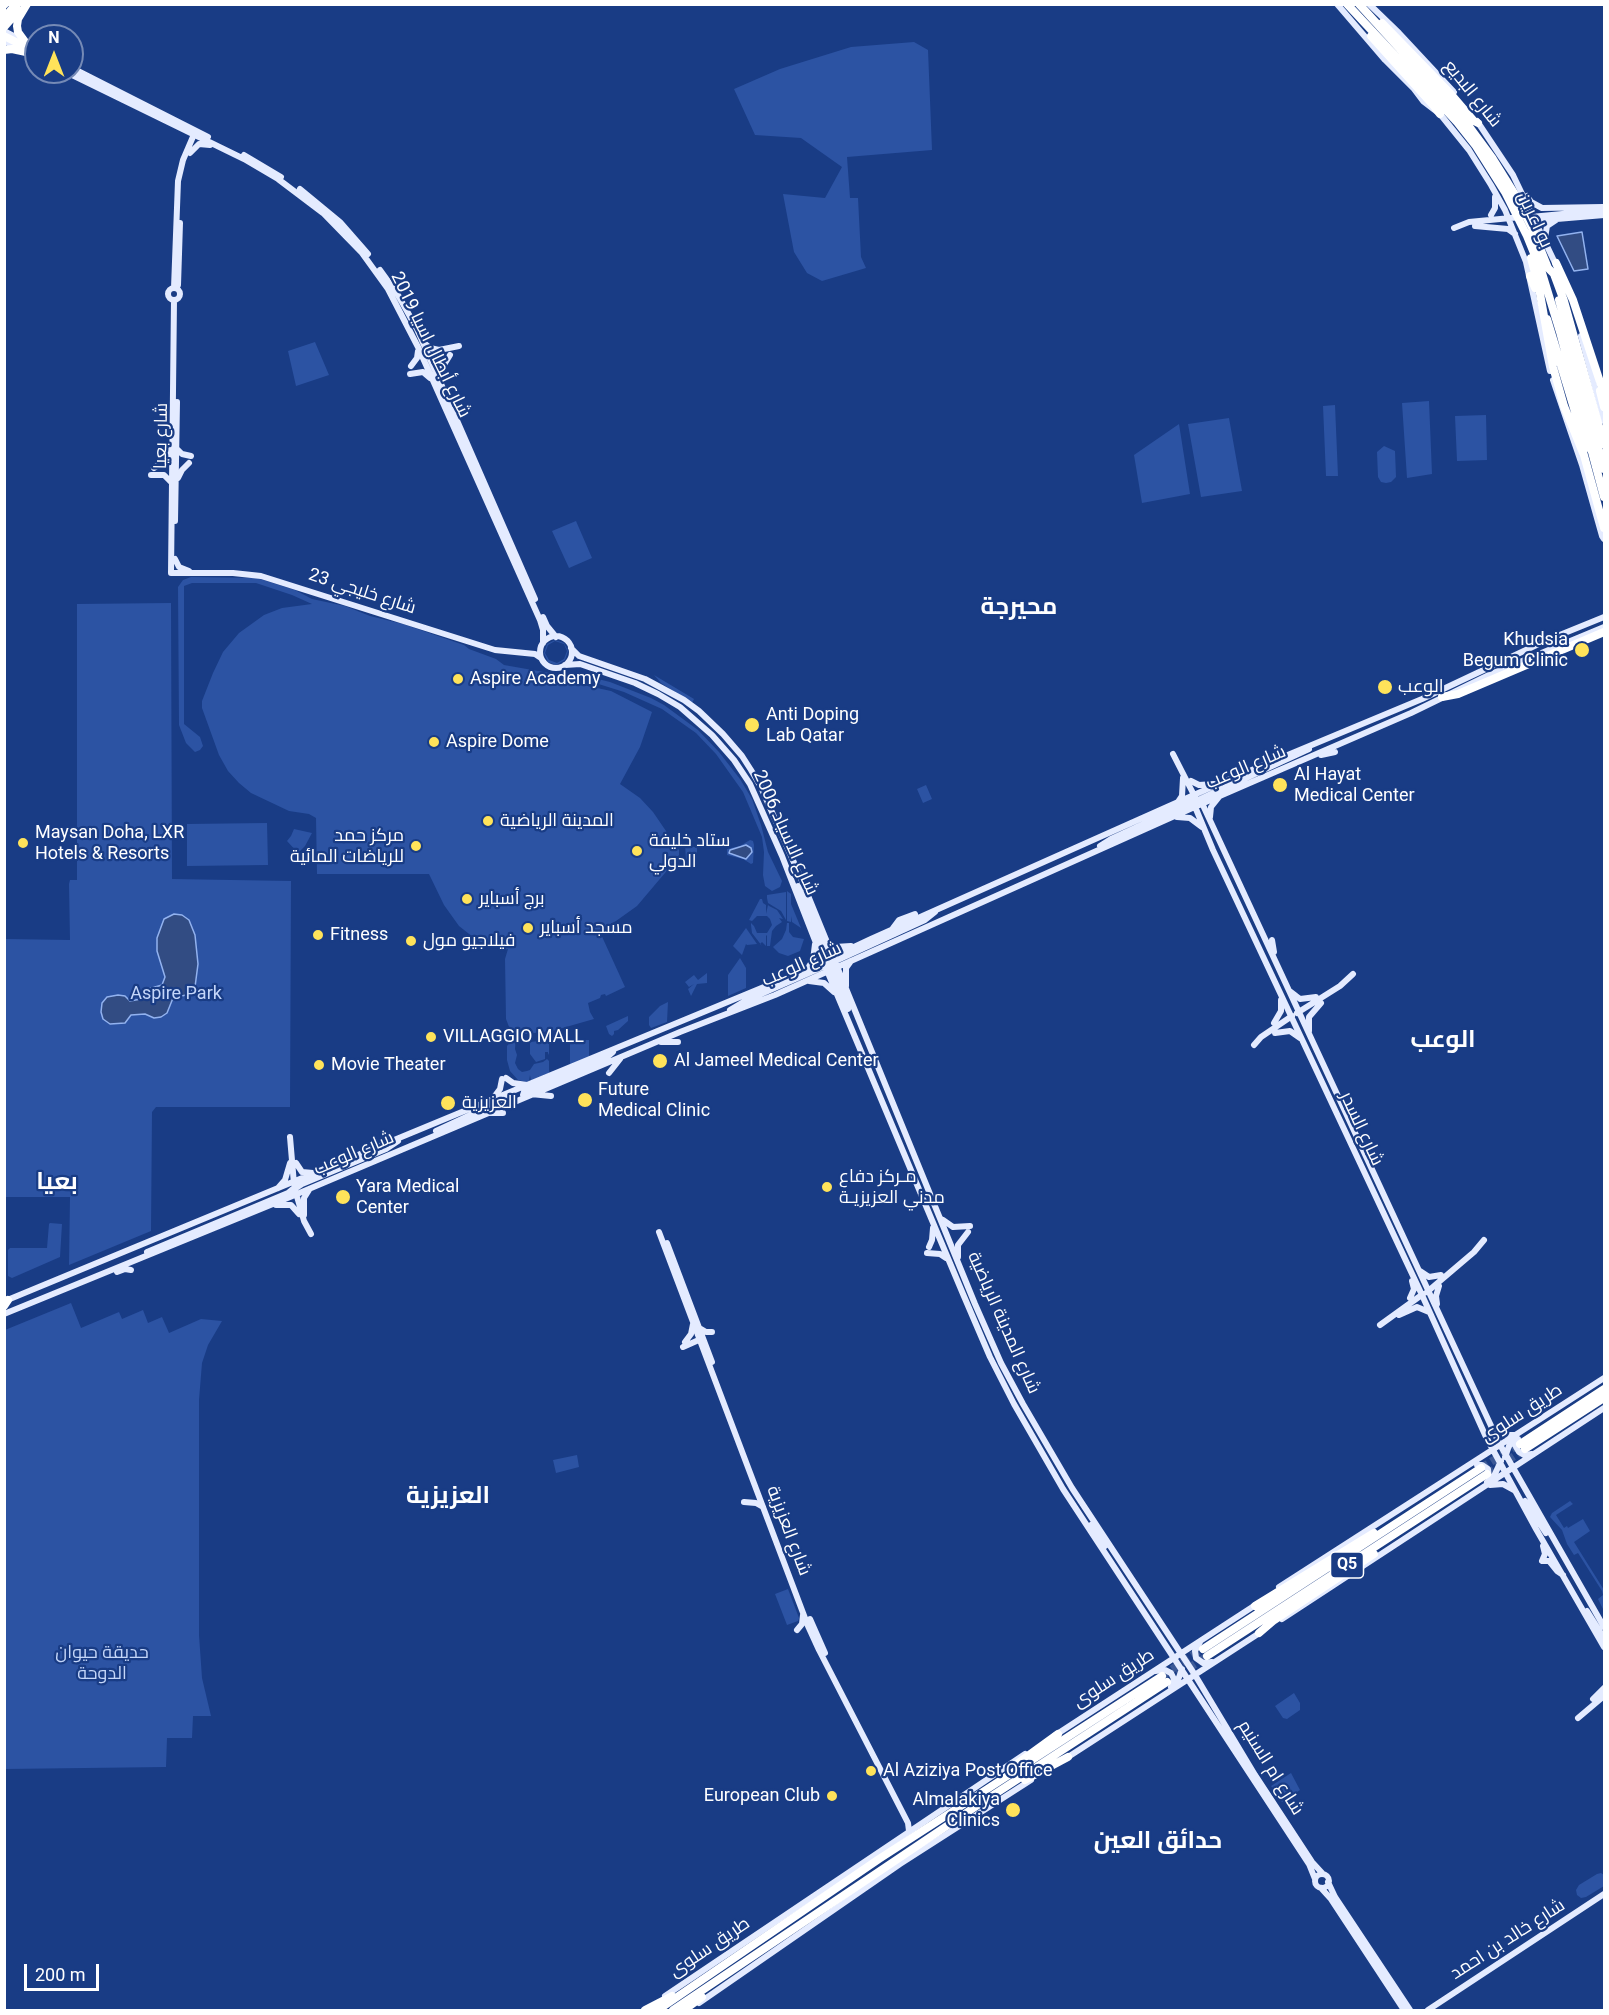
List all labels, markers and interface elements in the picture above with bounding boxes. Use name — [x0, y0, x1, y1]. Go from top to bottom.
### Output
north arrow — [24, 24, 84, 84]
text: N — [48, 28, 60, 47]
street label: شارع البديع — [1438, 56, 1506, 132]
street label: بو اعرين — [1512, 189, 1556, 251]
street label: شارع أبطال اسيا 2019 — [385, 269, 475, 421]
street label: شارع بعيا — [151, 403, 173, 469]
street label: شارع خليجي 23 — [306, 564, 418, 620]
district label: محيرجة — [981, 594, 1057, 622]
place label: Khudsia Begum Clinic — [1463, 629, 1568, 672]
marker: Khudsia Begum Clinic — [1573, 641, 1591, 659]
place label: Aspire Academy — [470, 668, 600, 690]
marker: Aspire Academy — [451, 672, 465, 686]
place label: الوعب — [1398, 676, 1444, 698]
marker: الوعب — [1376, 678, 1394, 696]
place label: Anti Doping Lab Qatar — [766, 704, 859, 746]
marker: Anti Doping Lab Qatar — [743, 716, 761, 734]
place label: Aspire Dome — [446, 731, 549, 753]
marker: Aspire Dome — [427, 735, 441, 749]
street label: شارع الوعب — [1203, 741, 1289, 795]
place label: Al Hayat Medical Center — [1294, 764, 1415, 806]
street label: شارع الاسياد 2006 — [748, 767, 822, 899]
marker: Al Hayat Medical Center — [1271, 776, 1289, 794]
place label: المدينة الرياضية — [500, 810, 614, 832]
marker: المدينة الرياضية — [481, 814, 495, 828]
place label: Maysan Doha, LXR Hotels & Resorts — [35, 822, 184, 864]
place label: مركز حمد للرياضات المائية — [290, 825, 404, 868]
place label: ستاد خليفة الدولي — [649, 830, 730, 872]
marker: Maysan Doha, LXR Hotels & Resorts — [16, 836, 30, 850]
marker: مركز حمد للرياضات المائية — [409, 839, 423, 853]
marker: ستاد خليفة الدولي — [630, 844, 644, 858]
place label: برج أسباير — [479, 888, 545, 910]
marker: برج أسباير — [460, 892, 474, 906]
place label: مسجد أسباير — [540, 917, 633, 939]
marker: مسجد أسباير — [521, 921, 535, 935]
place label: Fitness — [330, 924, 388, 946]
marker: Fitness — [311, 928, 325, 942]
place label: فيلاجيو مول — [423, 930, 515, 952]
marker: فيلاجيو مول — [404, 934, 418, 948]
street label: شارع الوعب — [759, 938, 845, 992]
park label: Aspire Park — [130, 983, 222, 1005]
place label: VILLAGGIO MALL — [443, 1026, 584, 1048]
district label: الوعب — [1410, 1027, 1476, 1055]
marker: VILLAGGIO MALL — [424, 1030, 438, 1044]
place label: Al Jameel Medical Center — [674, 1050, 879, 1072]
marker: Al Jameel Medical Center — [651, 1052, 669, 1070]
place label: Movie Theater — [331, 1054, 445, 1076]
marker: Movie Theater — [312, 1058, 326, 1072]
place label: Future Medical Clinic — [598, 1079, 710, 1122]
street label: شارع السدر — [1335, 1089, 1387, 1169]
marker: Future Medical Clinic — [576, 1091, 594, 1109]
place label: العزيزية — [462, 1092, 517, 1114]
marker: العزيزية — [439, 1094, 457, 1112]
street label: شارع الوعب — [311, 1127, 397, 1181]
place label: مـركز دفاع مدني العزيزيـة — [839, 1166, 945, 1208]
district label: بعيا — [36, 1169, 78, 1197]
place label: Yara Medical Center — [356, 1176, 459, 1218]
marker: مـركز دفاع مدني العزيزيـة — [820, 1180, 834, 1194]
marker: Yara Medical Center — [334, 1188, 352, 1206]
street label: شارع المدينة الرياضية — [962, 1249, 1044, 1397]
street label: طريق سلوى — [1477, 1380, 1567, 1448]
district label: العزيزية — [406, 1483, 490, 1511]
street label: شارع العزيزية — [761, 1483, 815, 1579]
road number: Q5 — [1330, 1552, 1364, 1578]
park label: حديقة حيوان الدوحة — [55, 1642, 149, 1684]
street label: طريق سلوى — [1069, 1645, 1159, 1713]
street label: شارع ام السنيم — [1232, 1717, 1308, 1819]
place label: Al Aziziya Post Office — [883, 1760, 1053, 1782]
marker: Al Aziziya Post Office — [864, 1764, 878, 1778]
place label: European Club — [704, 1785, 820, 1807]
marker: European Club — [825, 1789, 839, 1803]
place label: Almalakiya Clinics — [912, 1789, 1000, 1832]
marker: Almalakiya Clinics — [1004, 1801, 1022, 1819]
district label: حدائق العين — [1094, 1828, 1222, 1856]
street label: شارع خالد بن احمد — [1447, 1895, 1569, 1985]
street label: طريق سلوى — [666, 1913, 754, 1983]
scale bar — [27, 1952, 102, 1990]
text: 200 m — [35, 1964, 86, 1985]

